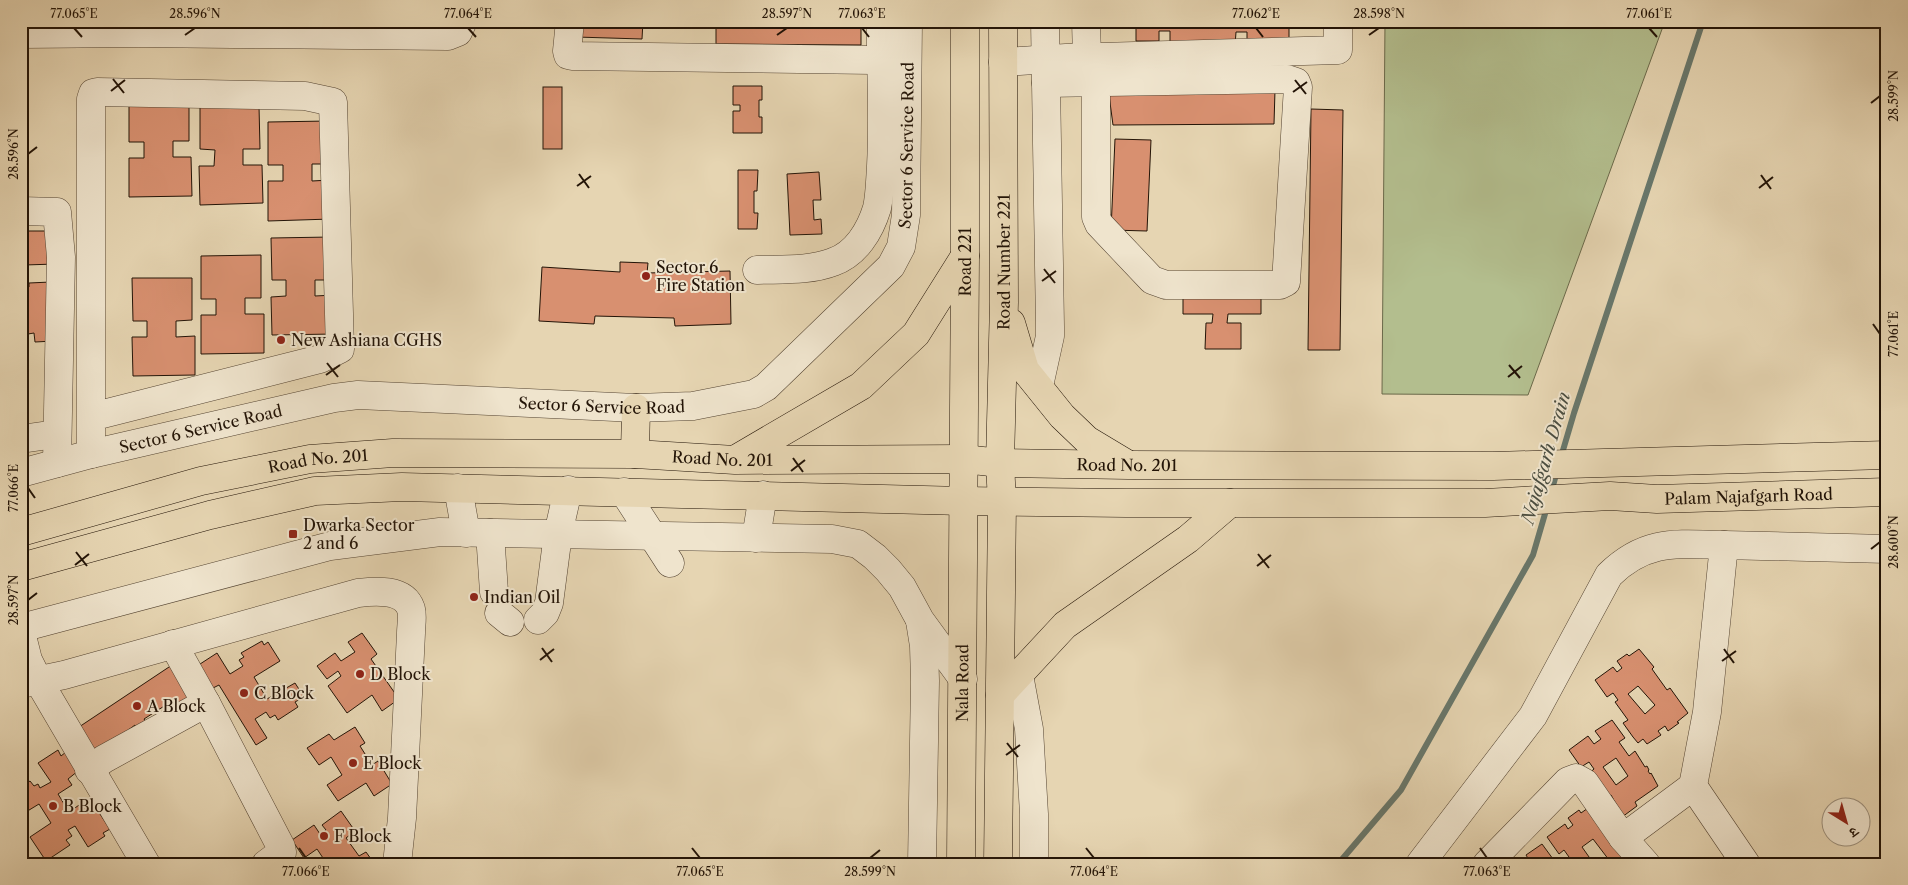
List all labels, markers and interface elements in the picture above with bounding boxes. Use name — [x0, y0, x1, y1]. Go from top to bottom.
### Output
text: 77.065°E — [50, 6, 98, 21]
text: 28.596°N — [169, 6, 221, 21]
text: 77.064°E — [444, 6, 492, 21]
text: 28.597°N — [762, 6, 812, 21]
text: 77.063°E — [838, 6, 886, 21]
text: 77.062°E — [1232, 6, 1280, 21]
text: 28.598°N — [1353, 6, 1405, 21]
text: 77.061°E — [1626, 6, 1672, 21]
street label: Sector 6 Service Road — [894, 62, 918, 230]
text: 28.599°N — [1886, 70, 1901, 122]
text: 28.596°N — [6, 128, 21, 180]
street label: Road Number 221 — [993, 194, 1014, 330]
street label: Road 221 — [955, 227, 975, 297]
place label: Sector 6 Fire Station — [656, 257, 745, 295]
marker: Sector 6 Fire Station — [640, 270, 652, 282]
text: 77.061°E — [1886, 311, 1901, 357]
place label: New Ashiana CGHS — [291, 330, 442, 350]
marker: New Ashiana CGHS — [275, 334, 287, 346]
water label: Najafgarh Drain — [1516, 389, 1575, 528]
street label: Sector 6 Service Road — [518, 393, 686, 418]
street label: Sector 6 Service Road — [117, 400, 284, 457]
street label: Road No. 201 — [266, 445, 369, 477]
street label: Road No. 201 — [671, 446, 773, 470]
street label: Road No. 201 — [1076, 454, 1178, 475]
text: 77.066°E — [6, 464, 21, 512]
street label: Palam Najafgarh Road — [1664, 484, 1833, 509]
place label: Dwarka Sector 2 and 6 — [303, 515, 415, 553]
text: 28.600°N — [1886, 515, 1901, 569]
marker: Dwarka Sector 2 and 6 — [287, 528, 299, 540]
text: 28.597°N — [6, 575, 21, 625]
place label: Indian Oil — [484, 587, 561, 607]
marker: Indian Oil — [468, 591, 480, 603]
street label: Nala Road — [952, 644, 972, 722]
place label: D Block — [370, 664, 431, 684]
marker: D Block — [354, 668, 366, 680]
place label: C Block — [254, 683, 315, 703]
marker: C Block — [238, 687, 250, 699]
place label: A Block — [146, 696, 207, 716]
marker: A Block — [131, 700, 143, 712]
place label: E Block — [363, 753, 422, 773]
marker: E Block — [347, 757, 359, 769]
place label: B Block — [63, 796, 122, 816]
north arrow — [1820, 798, 1870, 848]
marker: B Block — [47, 800, 59, 812]
text: उ — [1845, 822, 1863, 842]
place label: F Block — [334, 826, 392, 846]
marker: F Block — [318, 830, 330, 842]
text: 77.066°E — [282, 864, 330, 879]
text: 77.065°E — [676, 864, 724, 879]
text: 28.599°N — [844, 864, 896, 879]
text: 77.064°E — [1070, 864, 1118, 879]
text: 77.063°E — [1463, 864, 1511, 879]

